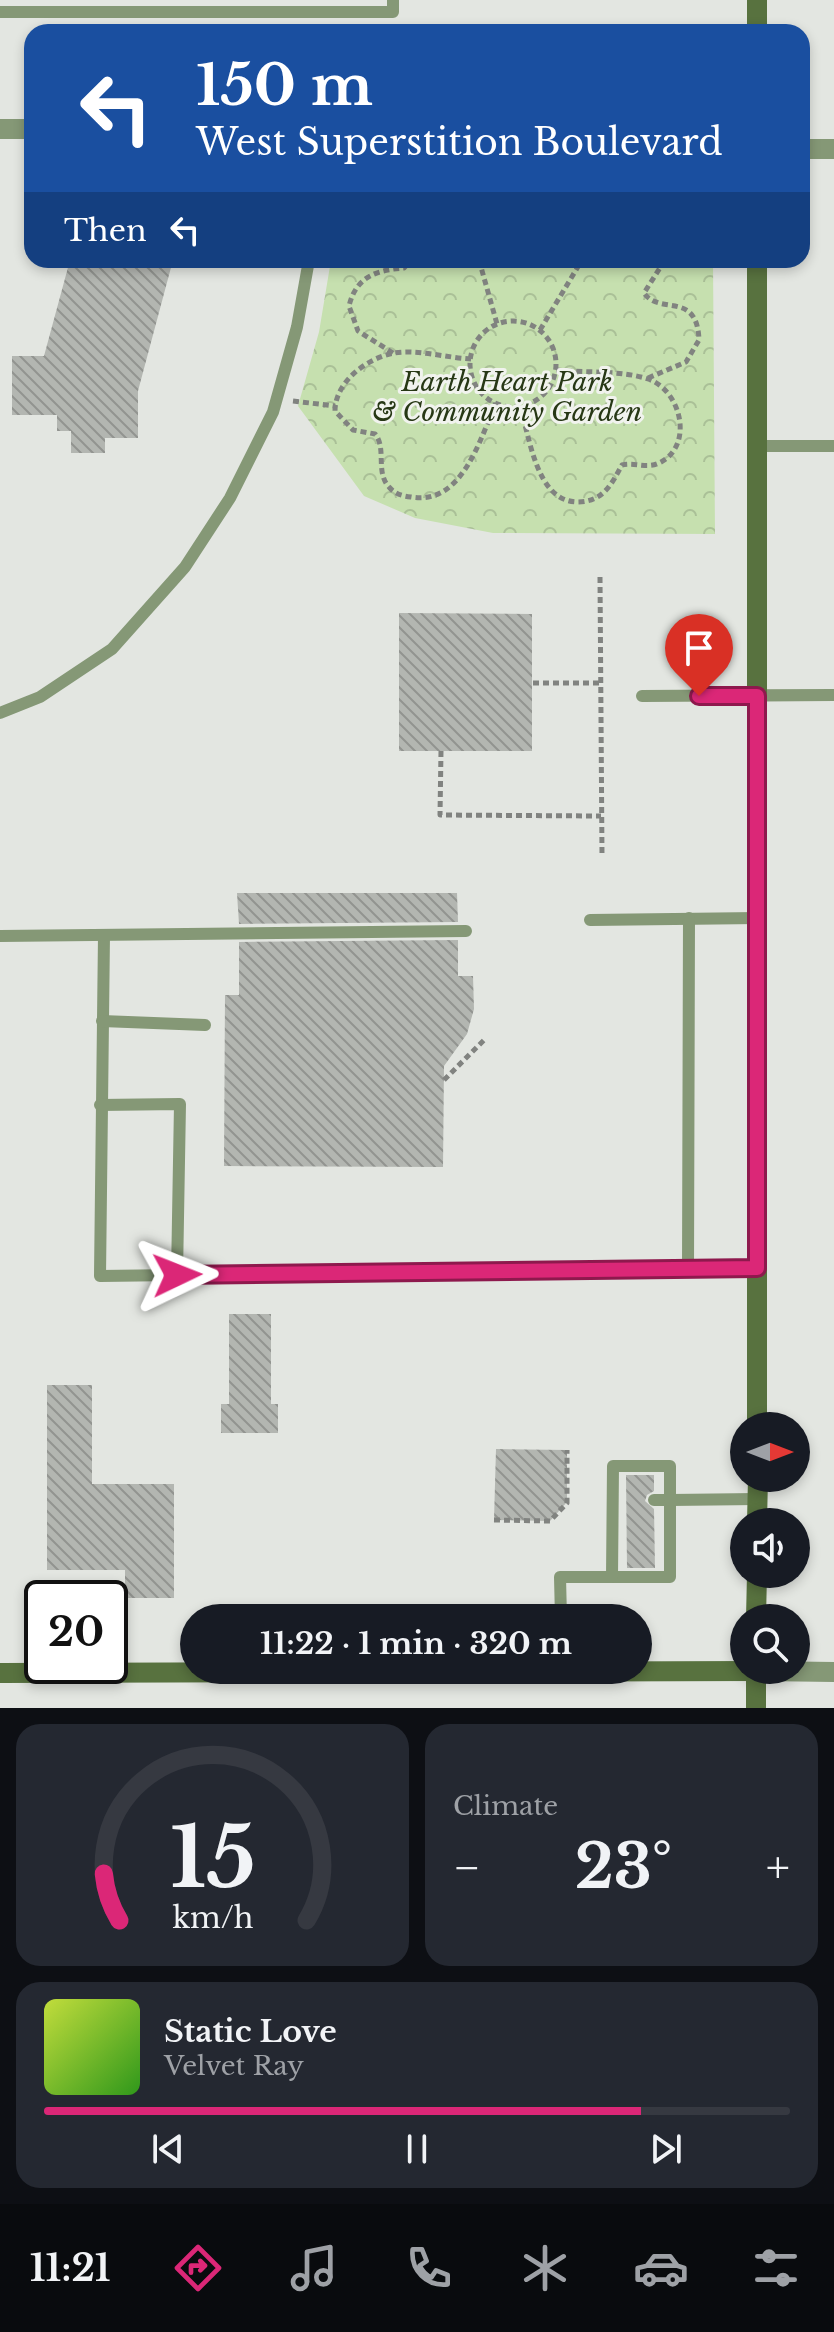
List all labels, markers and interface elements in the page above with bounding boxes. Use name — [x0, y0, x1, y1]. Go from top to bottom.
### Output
text: 150 m — [196, 51, 373, 120]
icon: left — [64, 56, 168, 160]
text: West Superstition Boulevard — [196, 120, 723, 165]
icon: left — [163, 208, 207, 252]
text: Then — [64, 212, 147, 249]
park label: Earth Heart Park & Community Garden — [372, 366, 642, 428]
pin — [665, 614, 733, 696]
icon: arrive — [677, 626, 721, 670]
position arrow — [135, 1233, 219, 1317]
north arrow — [730, 1412, 810, 1492]
map controls — [730, 1412, 810, 1684]
button: sound — [730, 1508, 810, 1588]
speed limit sign: 20 — [24, 1580, 128, 1684]
button: search — [730, 1604, 810, 1684]
text: 11:22 · 1 min · 320 m — [260, 1625, 572, 1662]
text: Climate — [453, 1790, 558, 1822]
text: 15 — [170, 1806, 255, 1909]
text: 23° — [575, 1830, 672, 1904]
text: − — [453, 1840, 481, 1895]
text: + — [766, 1840, 790, 1895]
text: km/h — [172, 1900, 253, 1936]
text: Static Love — [164, 2013, 337, 2050]
text: Velvet Ray — [164, 2050, 304, 2082]
icon: previous — [146, 2127, 190, 2171]
icon: pause — [395, 2127, 439, 2171]
icon: next — [644, 2127, 688, 2171]
icon: directions — [170, 2240, 226, 2296]
icon: music — [286, 2240, 342, 2296]
icon: phone — [401, 2240, 457, 2296]
icon: climate — [517, 2240, 573, 2296]
icon: car — [633, 2240, 689, 2296]
icon: filters — [748, 2240, 804, 2296]
text: 11:21 — [30, 2246, 111, 2291]

